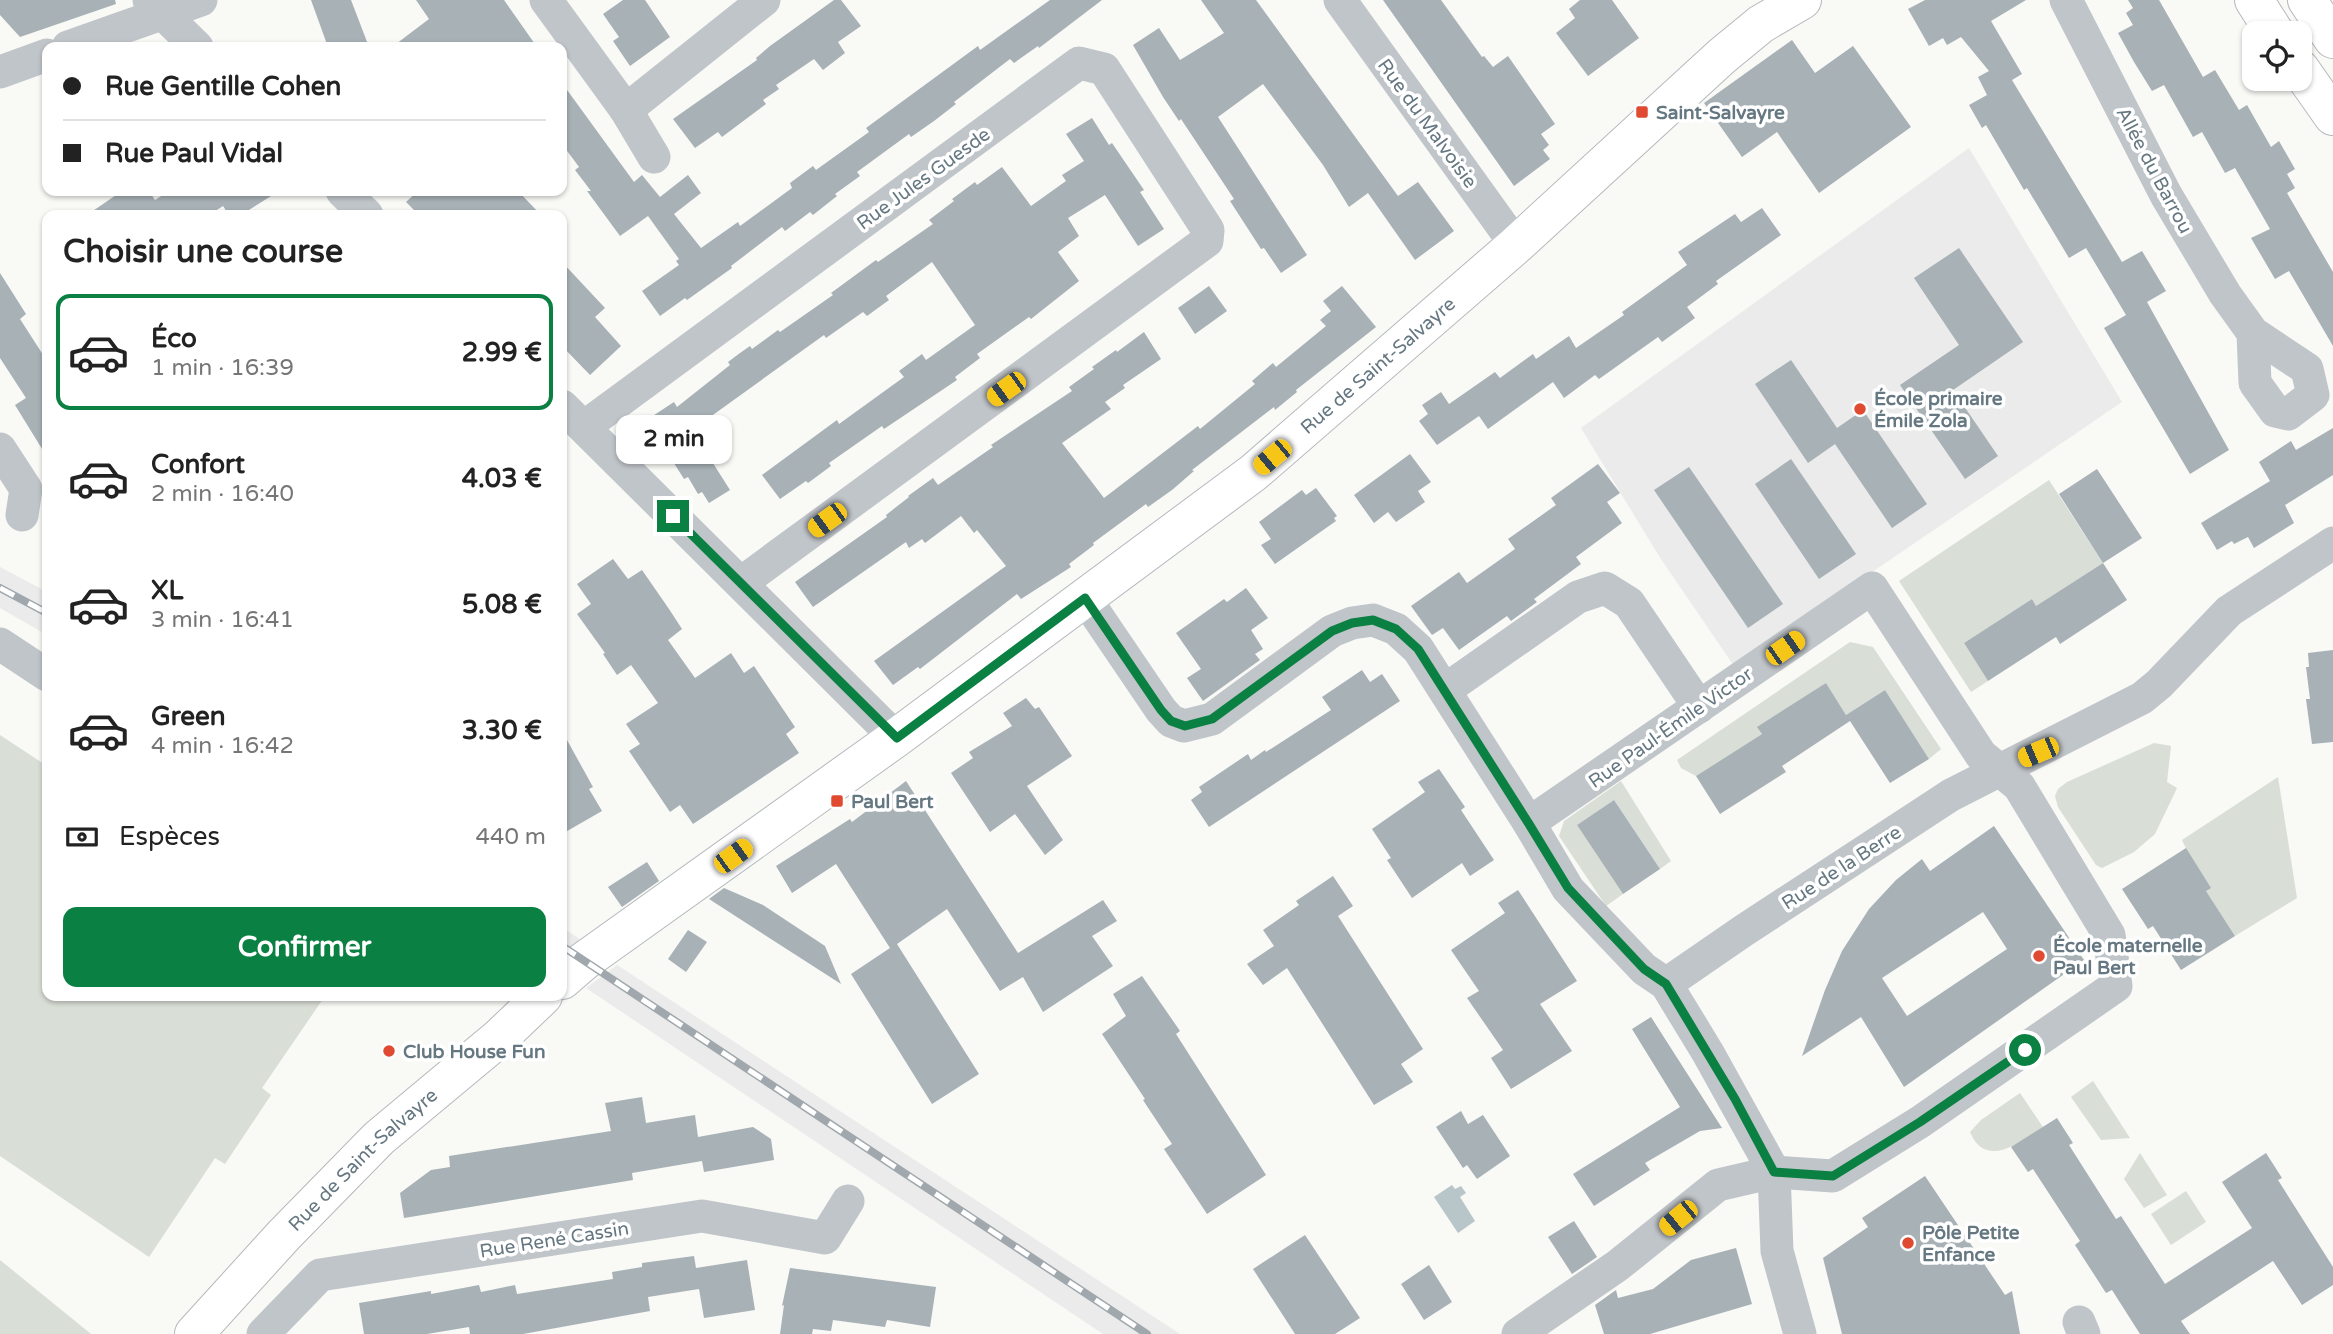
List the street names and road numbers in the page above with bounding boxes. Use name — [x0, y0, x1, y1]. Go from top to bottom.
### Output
street label: Rue du Malvoisie — [1373, 55, 1481, 192]
street label: Allée du Barrou — [2112, 104, 2197, 237]
street label: Rue Jules Guesde — [853, 123, 995, 235]
street label: Rue de Saint-Salvayre — [1296, 293, 1460, 439]
street label: Rue Paul-Émile Victor — [1584, 662, 1757, 793]
street label: Rue de la Berre — [1778, 821, 1905, 915]
street label: Rue de Saint-Salvayre — [284, 1084, 442, 1236]
street label: Rue René Cassin — [478, 1217, 630, 1263]

